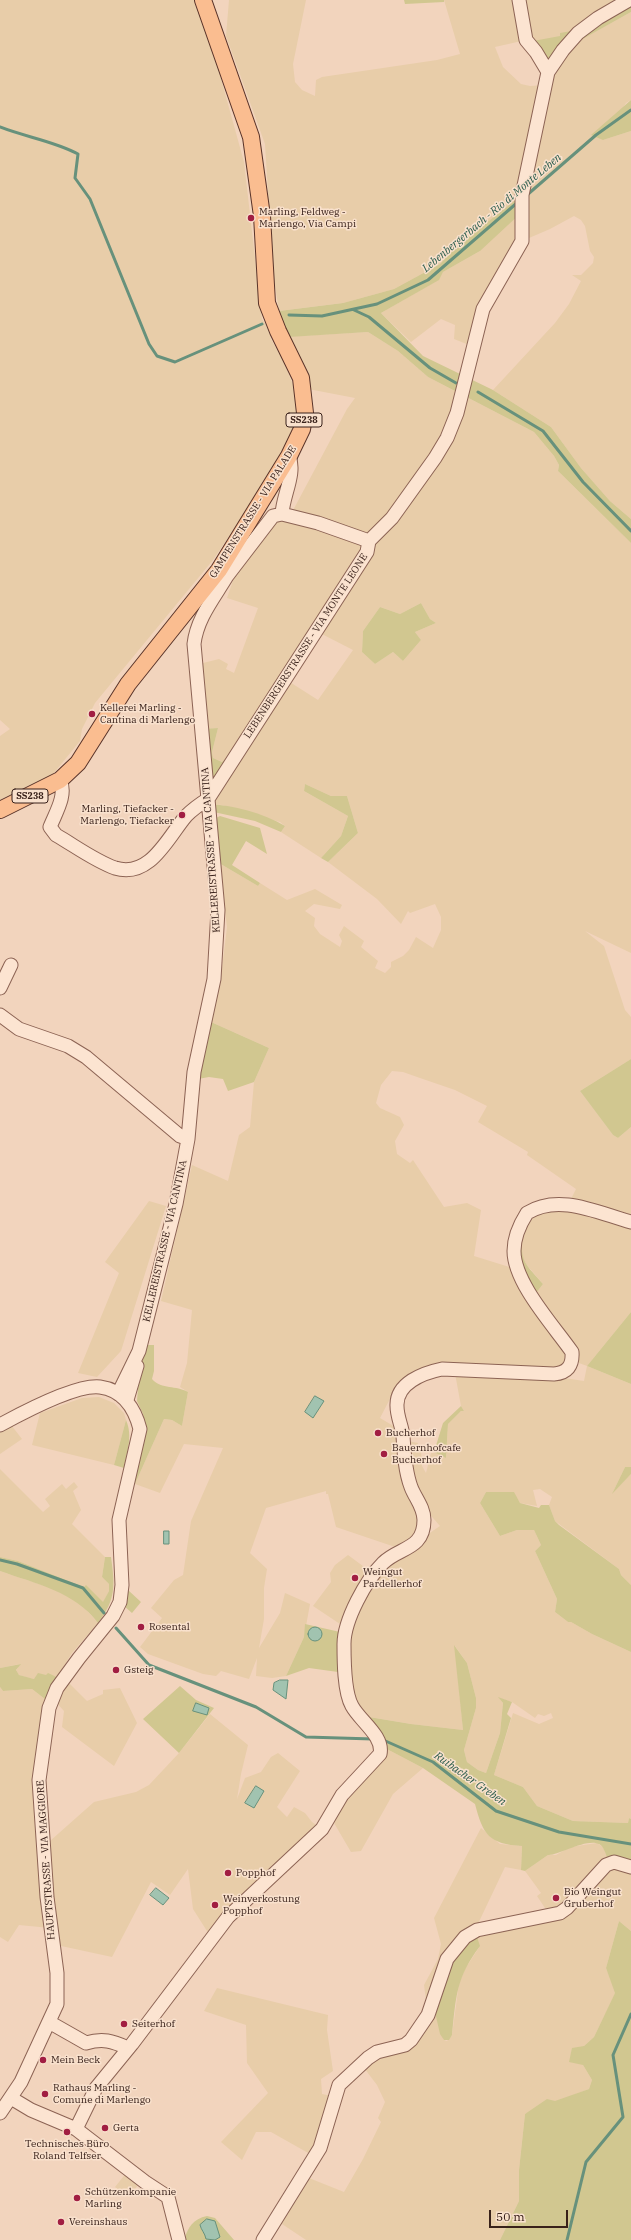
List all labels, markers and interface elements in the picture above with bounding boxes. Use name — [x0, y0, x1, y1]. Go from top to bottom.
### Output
water label: Lebenbergerbach - Rio di Monte Leben — [420, 151, 564, 275]
place label: Marling, Feldweg - Marlengo, Via Campi — [259, 206, 356, 230]
marker: Marling, Feldweg - Marlengo, Via Campi — [246, 213, 256, 223]
road number: SS238 — [286, 413, 322, 427]
street label: GAMPENSTRASSE - VIA PALADE — [207, 443, 299, 581]
street label: LEBENBERGERSTRASSE - VIA MONTE LEONE — [242, 551, 370, 741]
place label: Kellerei Marling - Cantina di Marlengo — [100, 702, 195, 726]
marker: Kellerei Marling - Cantina di Marlengo — [87, 709, 97, 719]
street label: KELLEREISTRASSE - VIA CANTINA — [199, 767, 223, 933]
road number: SS238 — [12, 789, 48, 803]
place label: Marling, Tiefacker - Marlengo, Tiefacker — [80, 803, 174, 826]
marker: Marling, Tiefacker - Marlengo, Tiefacker — [177, 810, 187, 820]
street label: KELLEREISTRASSE - VIA CANTINA — [141, 1159, 189, 1323]
place label: Bucherhof — [386, 1427, 435, 1439]
marker: Bucherhof — [373, 1428, 383, 1438]
place label: Bauernhofcafe Bucherhof — [392, 1442, 461, 1466]
marker: Bauernhofcafe Bucherhof — [379, 1449, 389, 1459]
place label: Weingut Pardellerhof — [363, 1566, 421, 1590]
marker: Weingut Pardellerhof — [350, 1573, 360, 1583]
place label: Rosental — [149, 1621, 190, 1633]
marker: Rosental — [136, 1622, 146, 1632]
place label: Gsteig — [124, 1664, 153, 1676]
marker: Gsteig — [111, 1665, 121, 1675]
water label: Ruibacher Greben — [432, 1749, 508, 1809]
street label: HAUPTSTRASSE - VIA MAGGIORE — [34, 1780, 58, 1940]
place label: Popphof — [236, 1867, 275, 1879]
marker: Popphof — [223, 1868, 233, 1878]
place label: Bio Weingut Gruberhof — [564, 1886, 621, 1910]
place label: Weinverkostung Popphof — [223, 1893, 300, 1916]
marker: Bio Weingut Gruberhof — [551, 1893, 561, 1903]
marker: Weinverkostung Popphof — [210, 1900, 220, 1910]
place label: Seiterhof — [132, 2018, 175, 2030]
marker: Seiterhof — [119, 2019, 129, 2029]
place label: Mein Beck — [51, 2054, 100, 2066]
marker: Mein Beck — [38, 2055, 48, 2065]
place label: Rathaus Marling - Comune di Marlengo — [53, 2082, 151, 2106]
marker: Rathaus Marling - Comune di Marlengo — [40, 2089, 50, 2099]
place label: Gerta — [113, 2122, 139, 2134]
marker: Gerta — [100, 2123, 110, 2133]
marker: Technisches Büro Roland Telfser — [62, 2127, 72, 2137]
place label: Technisches Büro Roland Telfser — [25, 2138, 109, 2162]
place label: Schützenkompanie Marling — [85, 2186, 176, 2210]
marker: Schützenkompanie Marling — [72, 2193, 82, 2203]
scale bar — [491, 2202, 570, 2228]
text: 50 m — [496, 2209, 525, 2224]
place label: Vereinshaus — [69, 2216, 127, 2228]
marker: Vereinshaus — [56, 2217, 66, 2227]

